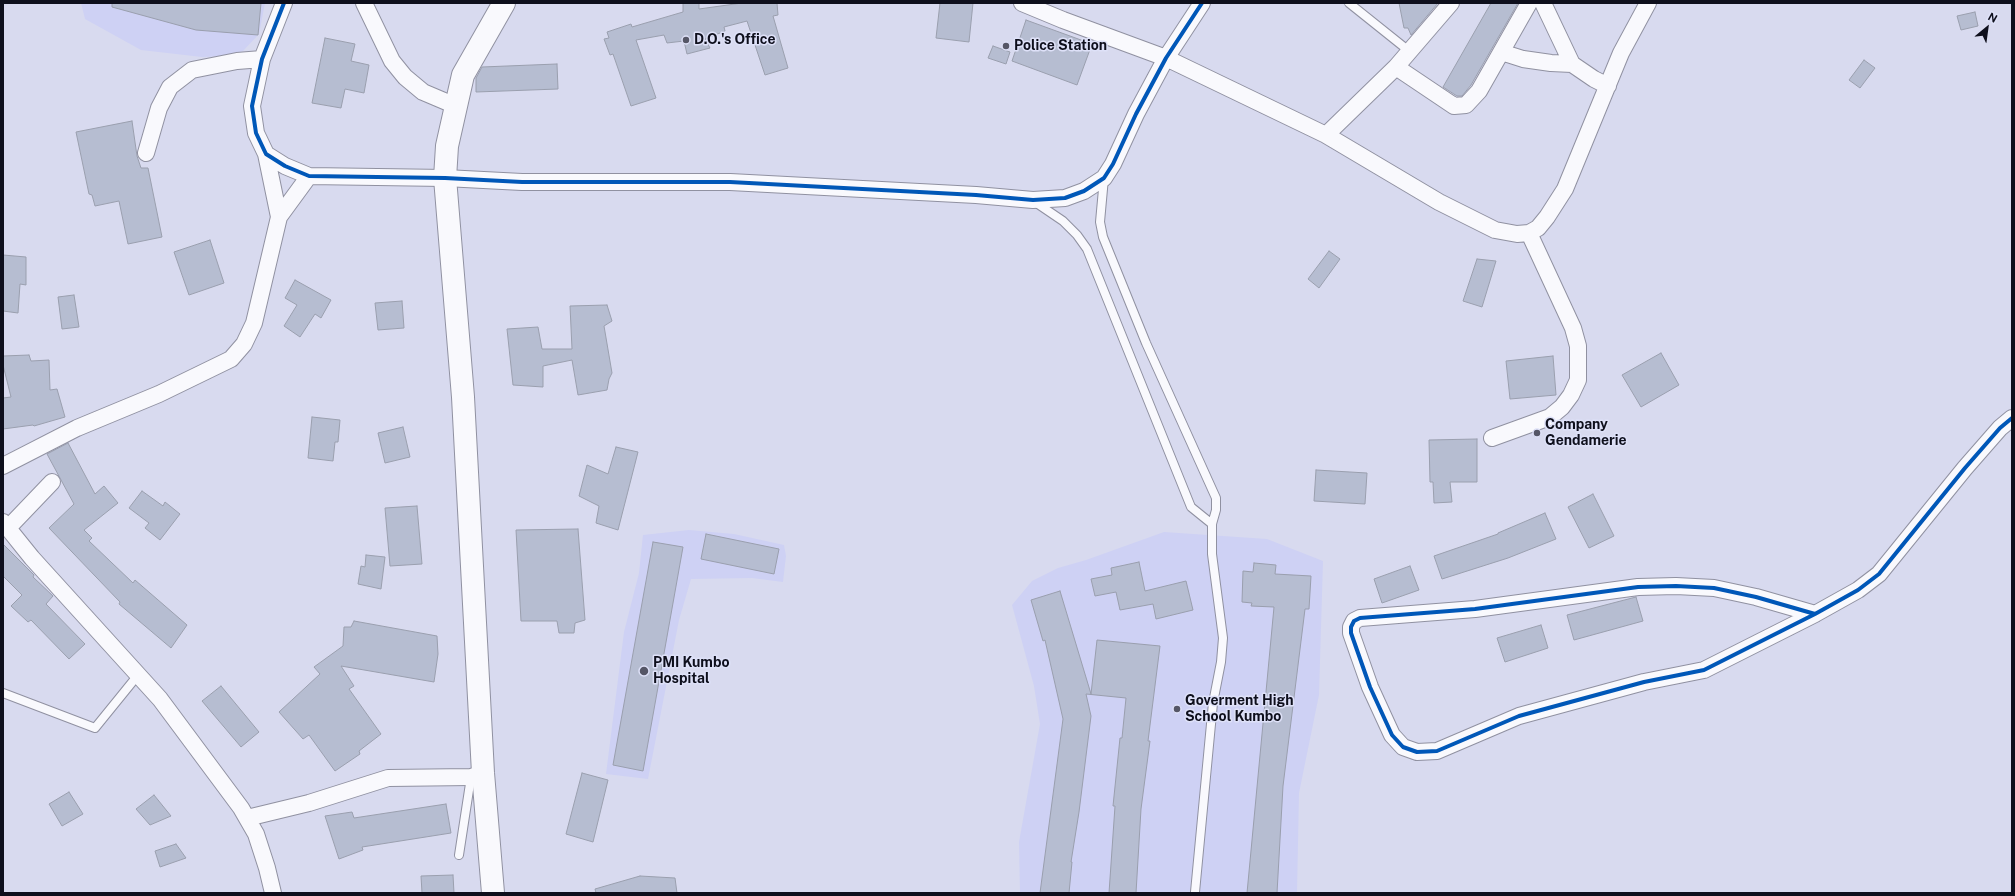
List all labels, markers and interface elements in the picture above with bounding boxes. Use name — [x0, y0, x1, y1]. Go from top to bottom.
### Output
north arrow — [1967, 8, 2007, 48]
text: N — [1986, 10, 1999, 25]
place label: D.O.'s Office — [694, 32, 775, 48]
marker: D.O.'s Office — [681, 35, 691, 45]
place label: Police Station — [1014, 38, 1107, 54]
marker: Police Station — [1001, 41, 1011, 51]
place label: Company Gendamerie — [1545, 417, 1627, 450]
marker: Company Gendamerie — [1532, 428, 1542, 438]
place label: PMI Kumbo Hospital — [653, 655, 729, 688]
marker: PMI Kumbo Hospital — [638, 665, 650, 677]
place label: Goverment High School Kumbo — [1185, 693, 1294, 726]
marker: Goverment High School Kumbo — [1172, 704, 1182, 714]

